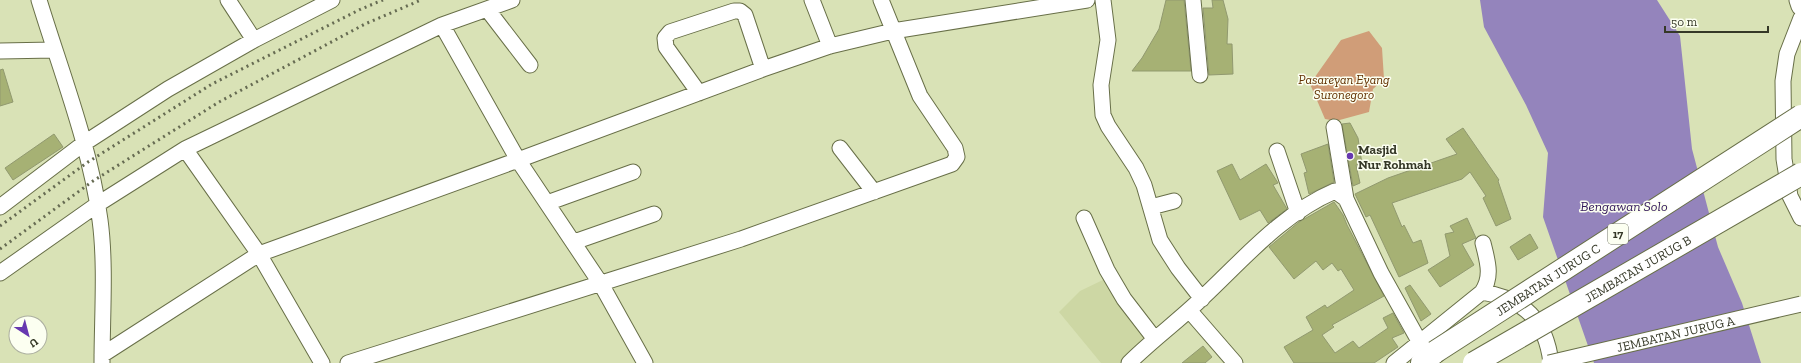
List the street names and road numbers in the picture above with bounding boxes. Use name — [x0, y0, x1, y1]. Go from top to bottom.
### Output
road number: 17 — [1608, 224, 1628, 244]
street label: JEMBATAN JURUG B — [1582, 232, 1694, 306]
street label: JEMBATAN JURUG C — [1493, 241, 1603, 319]
street label: JEMBATAN JURUG A — [1615, 313, 1737, 355]

